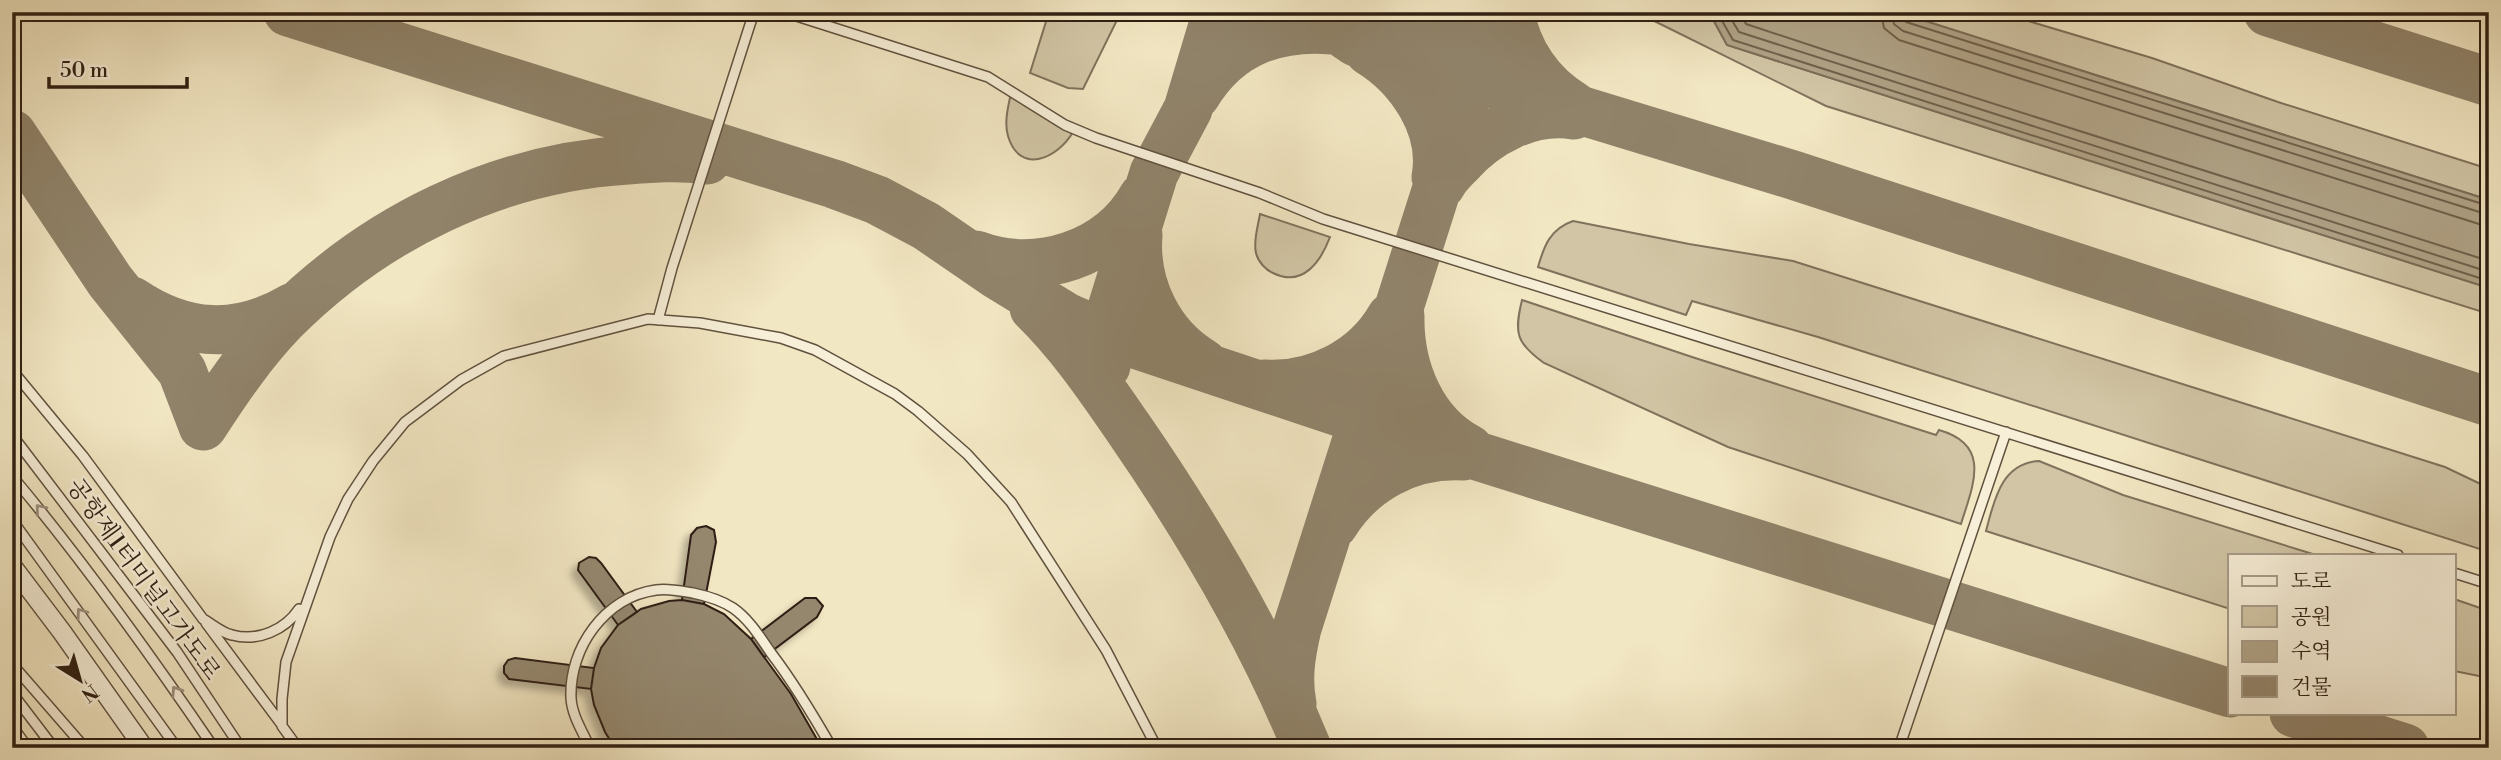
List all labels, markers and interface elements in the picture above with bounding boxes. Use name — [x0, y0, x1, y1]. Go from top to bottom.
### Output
scale bar — [49, 46, 187, 90]
text: 50 m — [60, 58, 108, 84]
street label: 공항제1터미널고가도로 — [60, 473, 227, 686]
one-way arrow — [36, 505, 48, 518]
legend — [2228, 554, 2456, 714]
text: 도로 — [2291, 569, 2332, 595]
text: 공원 — [2291, 605, 2332, 631]
one-way arrow — [76, 608, 89, 621]
text: 수역 — [2291, 639, 2332, 665]
north arrow — [46, 644, 116, 714]
text: 건물 — [2291, 675, 2332, 701]
text: N — [76, 679, 103, 707]
one-way arrow — [171, 686, 184, 699]

